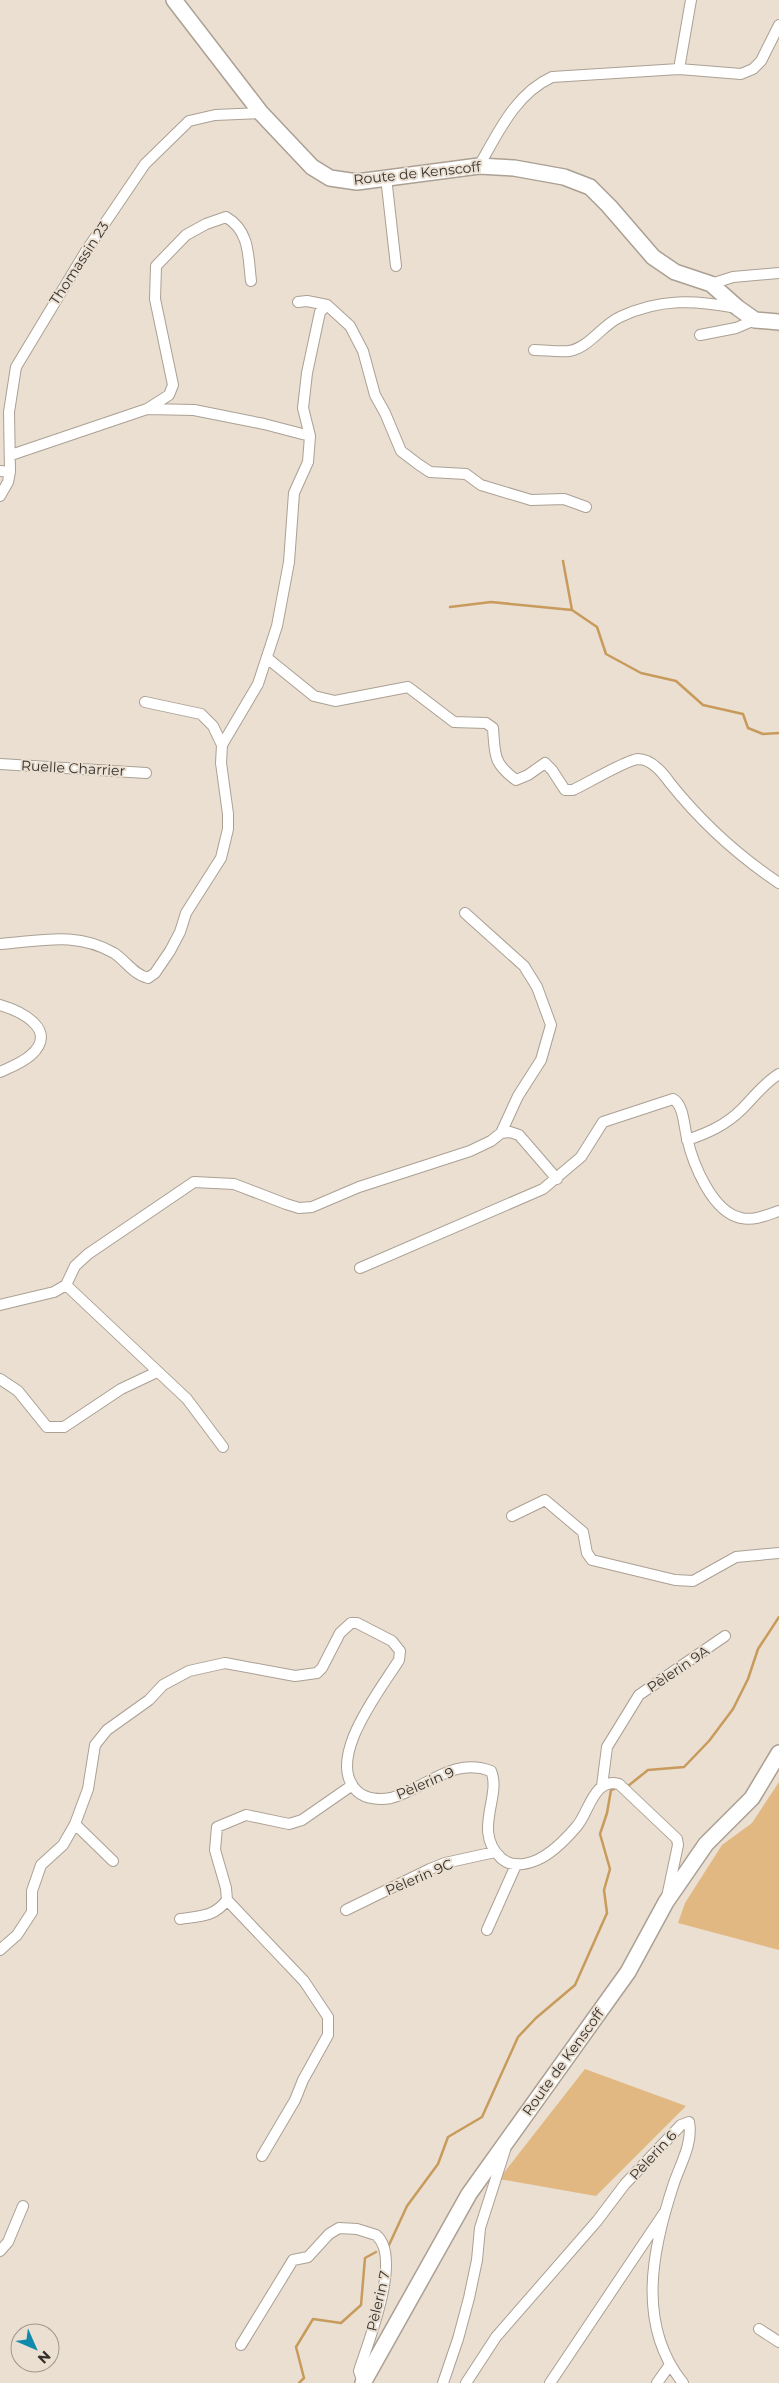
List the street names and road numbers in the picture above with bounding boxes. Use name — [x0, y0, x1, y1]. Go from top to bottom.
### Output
street label: Route de Kenscoff — [352, 157, 483, 189]
street label: Thomassin 23 — [45, 218, 113, 308]
street label: Ruelle Charrier — [21, 756, 126, 780]
street label: Pèlerin 9A — [643, 1641, 713, 1696]
street label: Pèlerin 9 — [393, 1763, 457, 1803]
street label: Pèlerin 9C — [383, 1855, 455, 1899]
street label: Route de Kenscoff — [518, 2004, 609, 2119]
street label: Pèlerin 6 — [625, 2126, 681, 2184]
street label: Pèlerin 7 — [362, 2269, 394, 2333]

